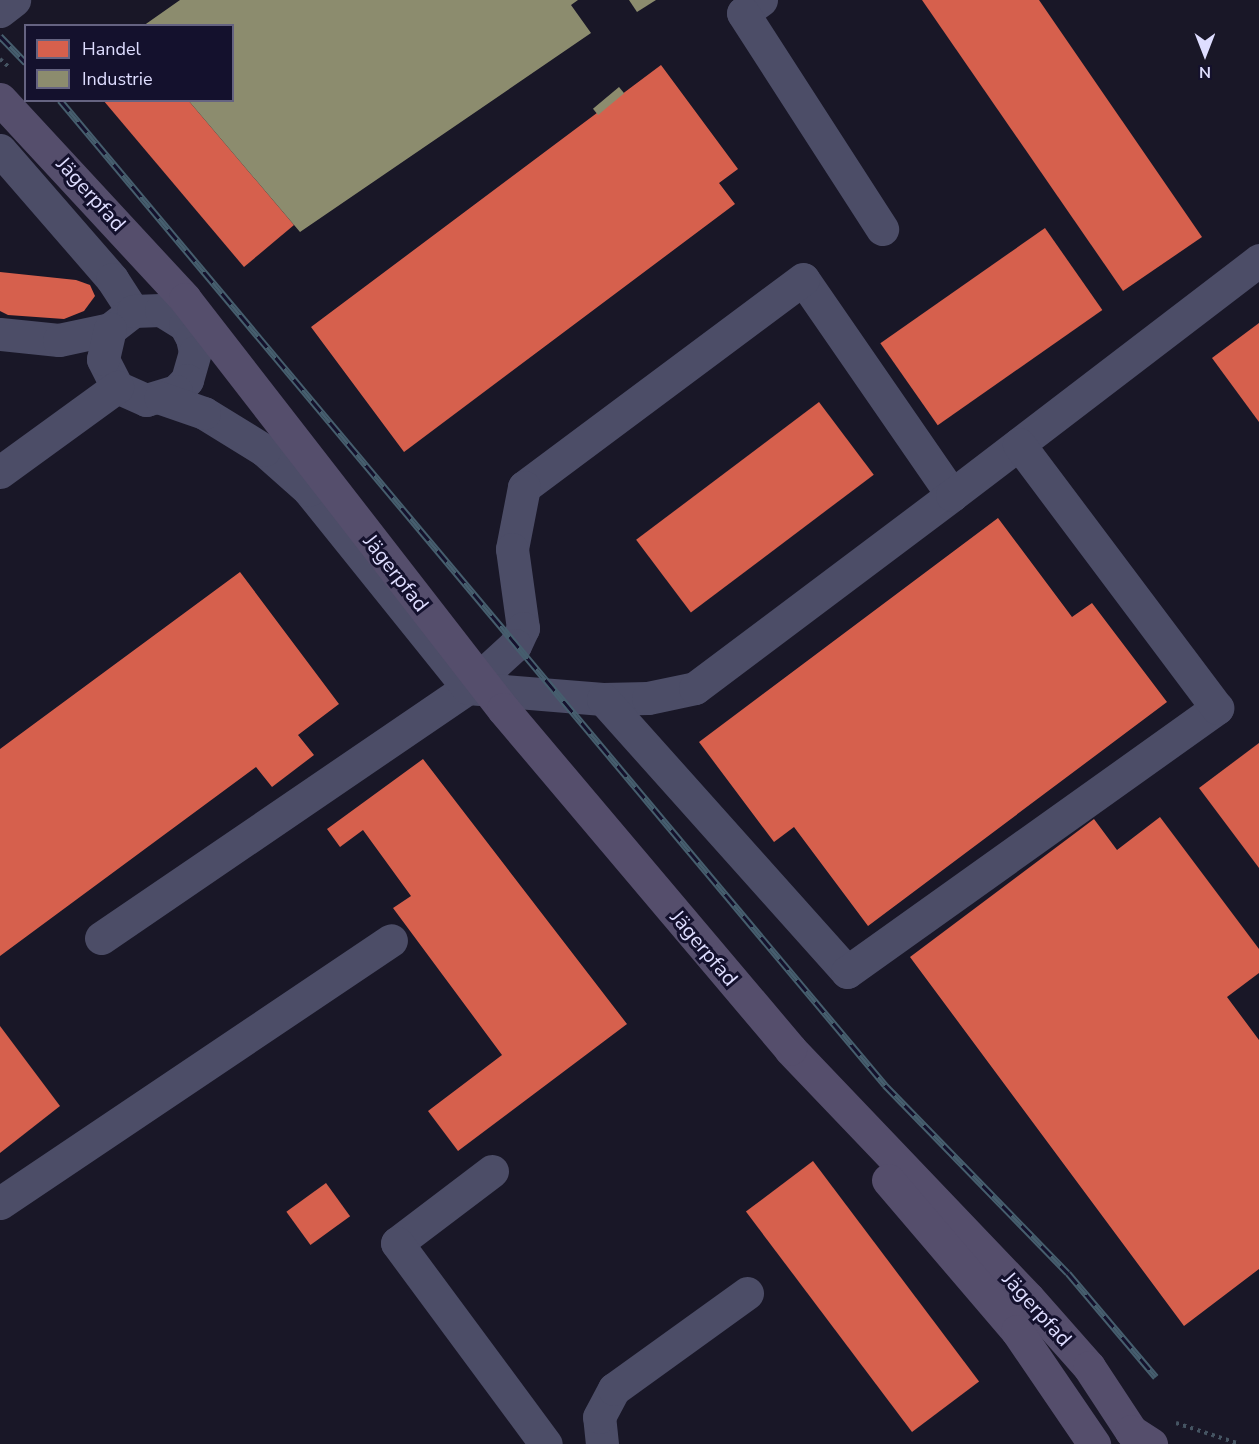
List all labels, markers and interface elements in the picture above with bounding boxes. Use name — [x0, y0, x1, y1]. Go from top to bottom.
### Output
legend — [24, 24, 234, 102]
north arrow — [1175, 24, 1235, 84]
text: Handel — [82, 37, 141, 61]
text: N — [1199, 61, 1211, 83]
text: Industrie — [82, 67, 153, 91]
street label: Jägerpfad — [51, 152, 131, 236]
street label: Jägerpfad — [358, 529, 434, 617]
street label: Jägerpfad — [665, 905, 743, 991]
street label: Jägerpfad — [997, 1267, 1077, 1351]

